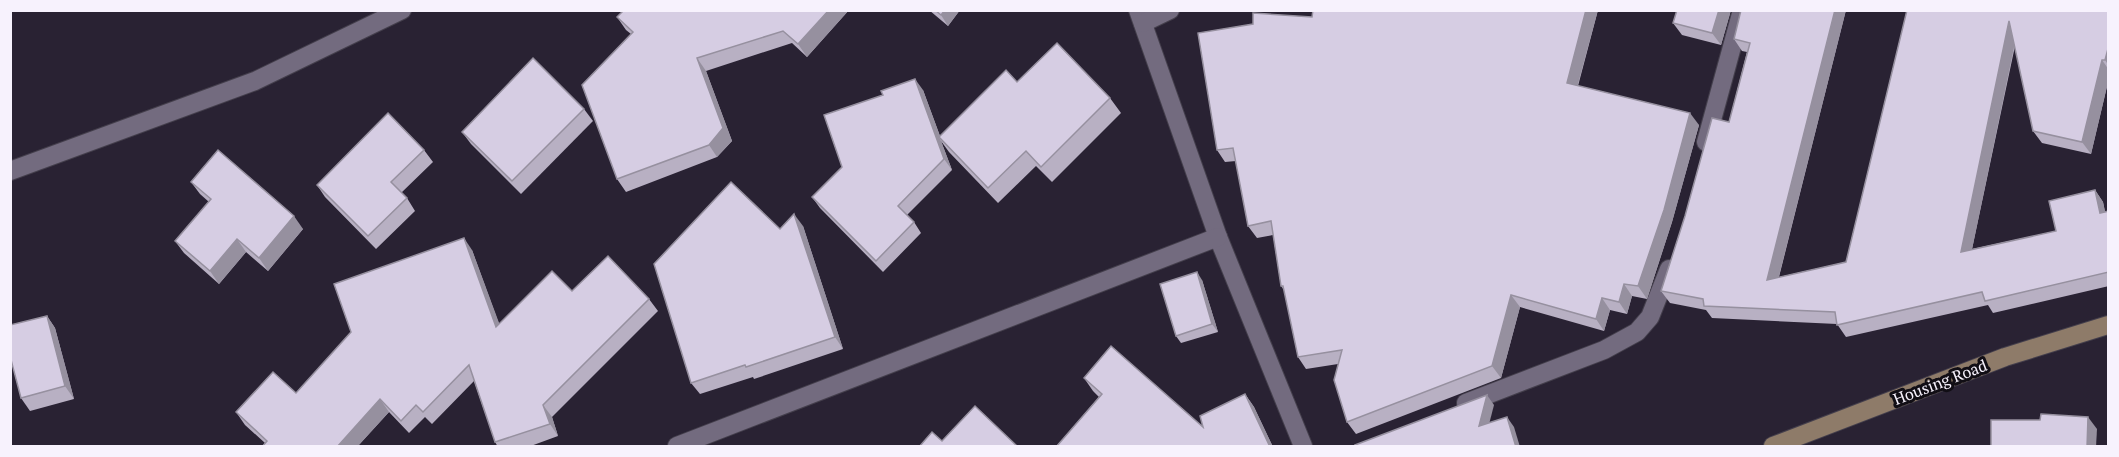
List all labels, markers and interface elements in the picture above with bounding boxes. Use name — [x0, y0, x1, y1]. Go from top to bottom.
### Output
street label: Housing Road — [1890, 354, 1990, 410]

